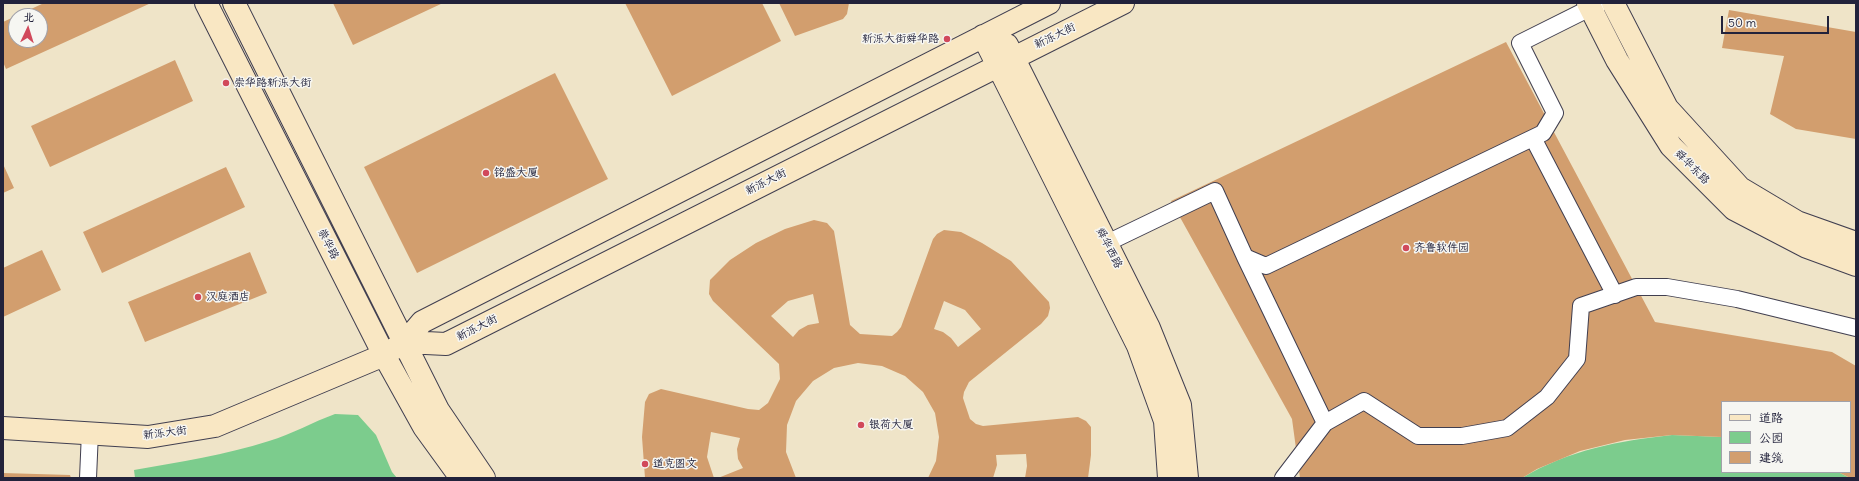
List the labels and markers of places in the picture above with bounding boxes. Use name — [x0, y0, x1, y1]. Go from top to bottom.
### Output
place label: 新泺大街舜华路 — [862, 32, 939, 46]
marker: 新泺大街舜华路 — [942, 34, 952, 44]
place label: 崇华路新泺大街 — [234, 76, 311, 90]
marker: 崇华路新泺大街 — [221, 78, 231, 88]
place label: 铭盛大厦 — [494, 166, 538, 180]
marker: 铭盛大厦 — [481, 168, 491, 178]
place label: 齐鲁软件园 — [1414, 241, 1469, 255]
marker: 齐鲁软件园 — [1401, 243, 1411, 253]
place label: 汉庭酒店 — [206, 290, 250, 304]
marker: 汉庭酒店 — [193, 292, 203, 302]
place label: 银荷大厦 — [869, 418, 913, 432]
marker: 银荷大厦 — [856, 420, 866, 430]
place label: 道克图文 — [653, 457, 697, 471]
marker: 道克图文 — [640, 459, 650, 469]

